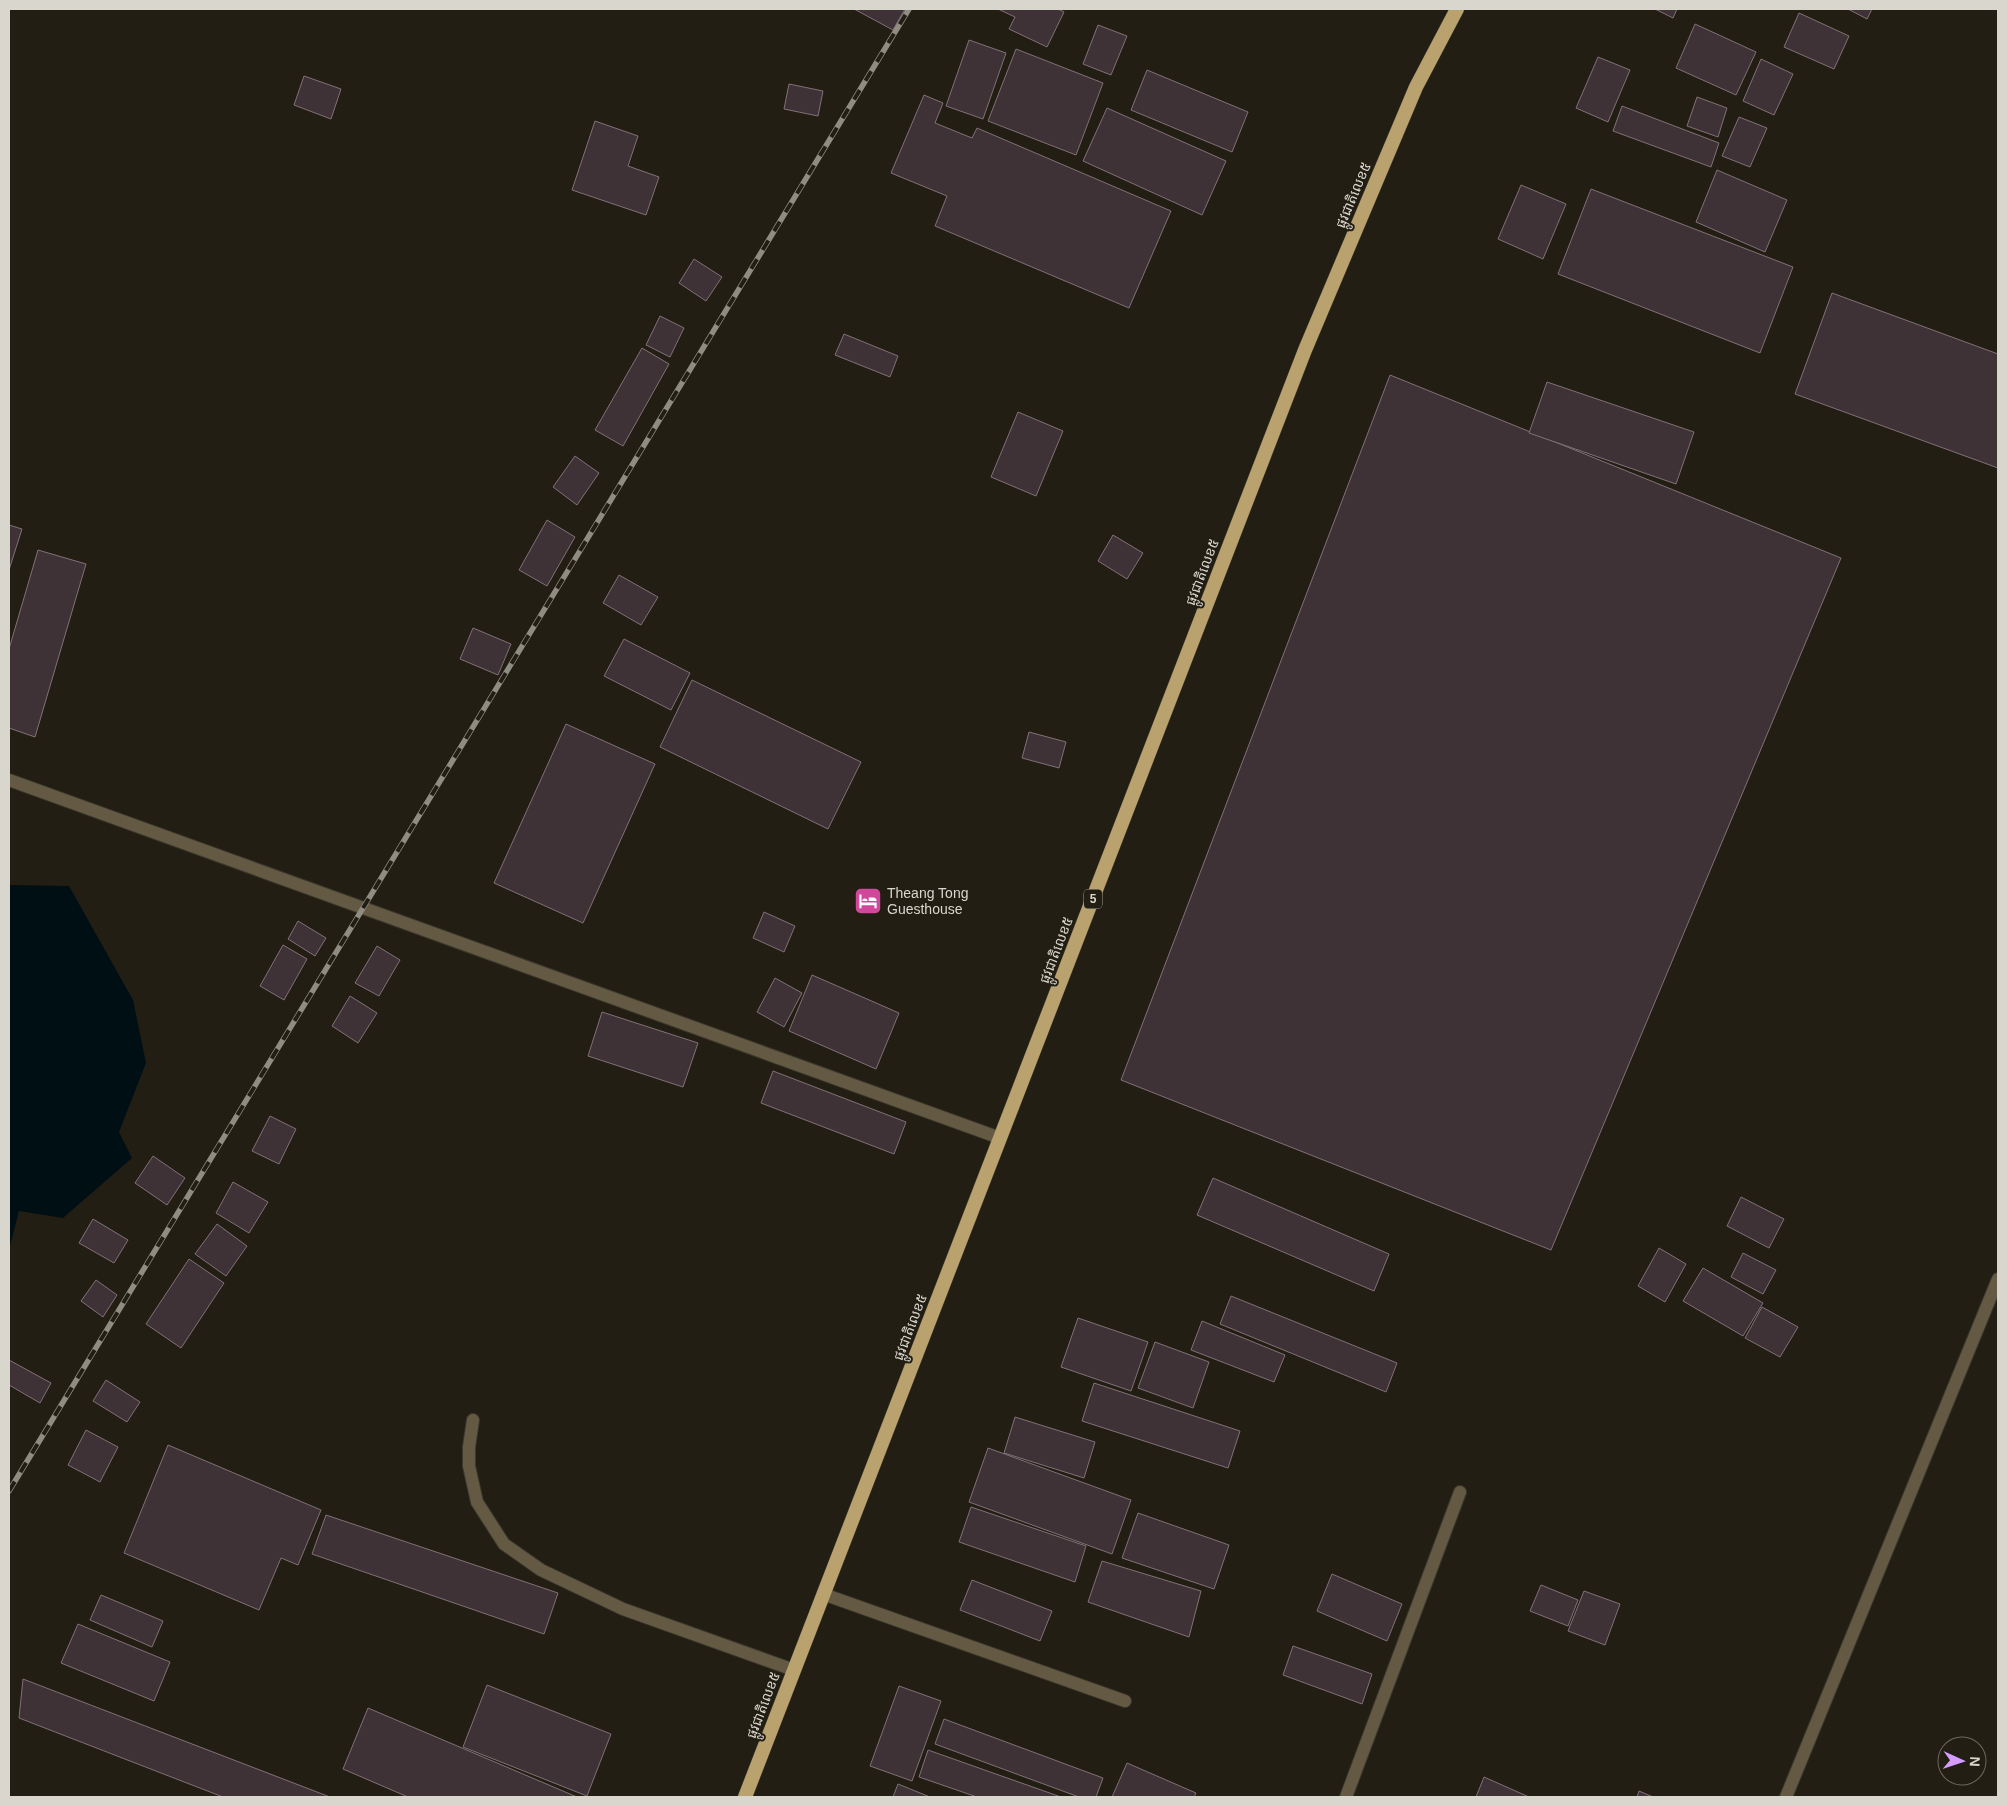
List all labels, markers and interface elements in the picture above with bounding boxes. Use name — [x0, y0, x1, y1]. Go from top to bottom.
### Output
street label: ផ្លូវជាតិលេខ៥ — [1332, 160, 1378, 232]
street label: ផ្លូវជាតិលេខ៥ — [1182, 536, 1226, 609]
place label: Theang Tong Guesthouse — [887, 885, 968, 917]
hotel icon: Theang Tong Guesthouse — [853, 886, 883, 916]
road number: 5 — [1084, 890, 1102, 909]
street label: ផ្លូវជាតិលេខ៥ — [1036, 914, 1080, 987]
street label: ផ្លូវជាតិលេខ៥ — [890, 1291, 934, 1364]
street label: ផ្លូវជាតិលេខ៥ — [743, 1669, 787, 1742]
north arrow — [1937, 1736, 1987, 1786]
text: N — [1967, 1756, 1983, 1767]

